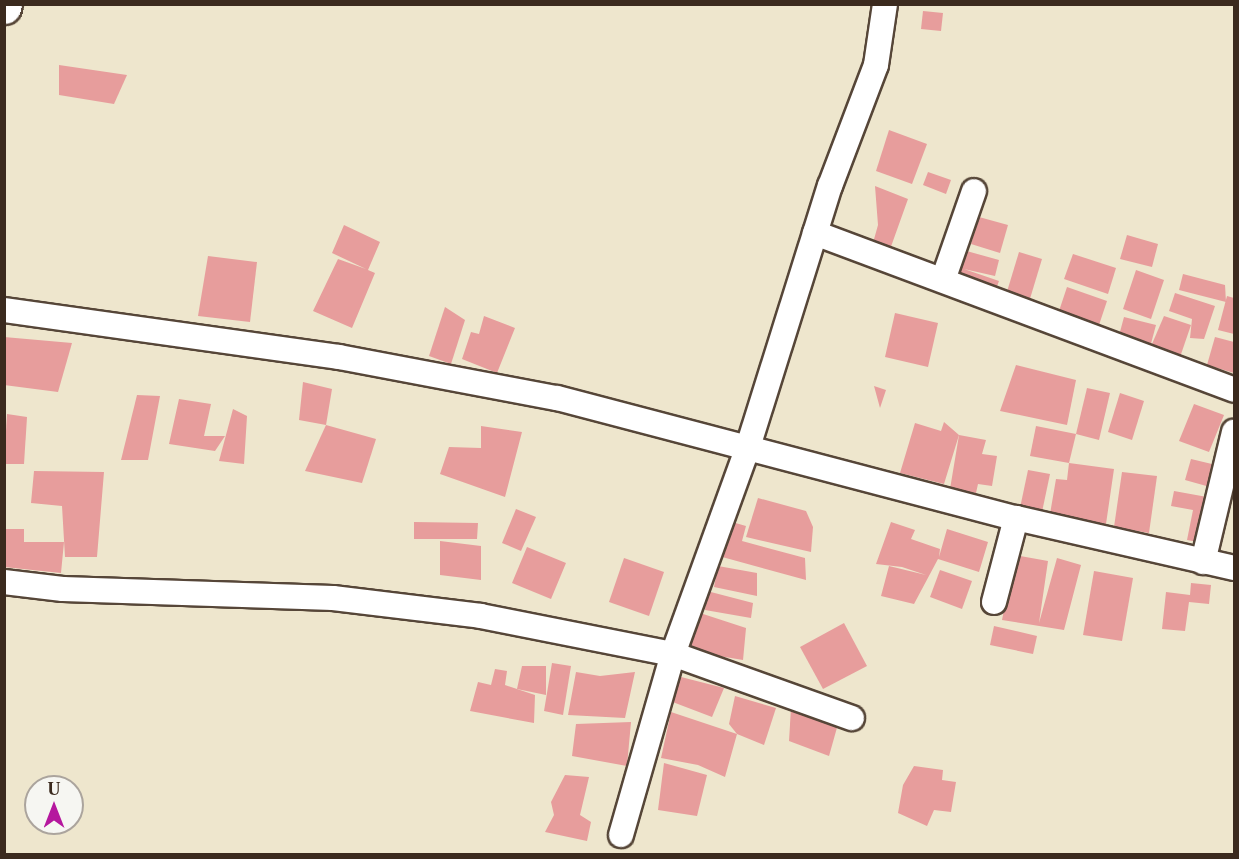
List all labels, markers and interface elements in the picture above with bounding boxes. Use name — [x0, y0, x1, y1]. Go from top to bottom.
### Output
north arrow — [24, 775, 84, 835]
text: U — [48, 779, 61, 799]

